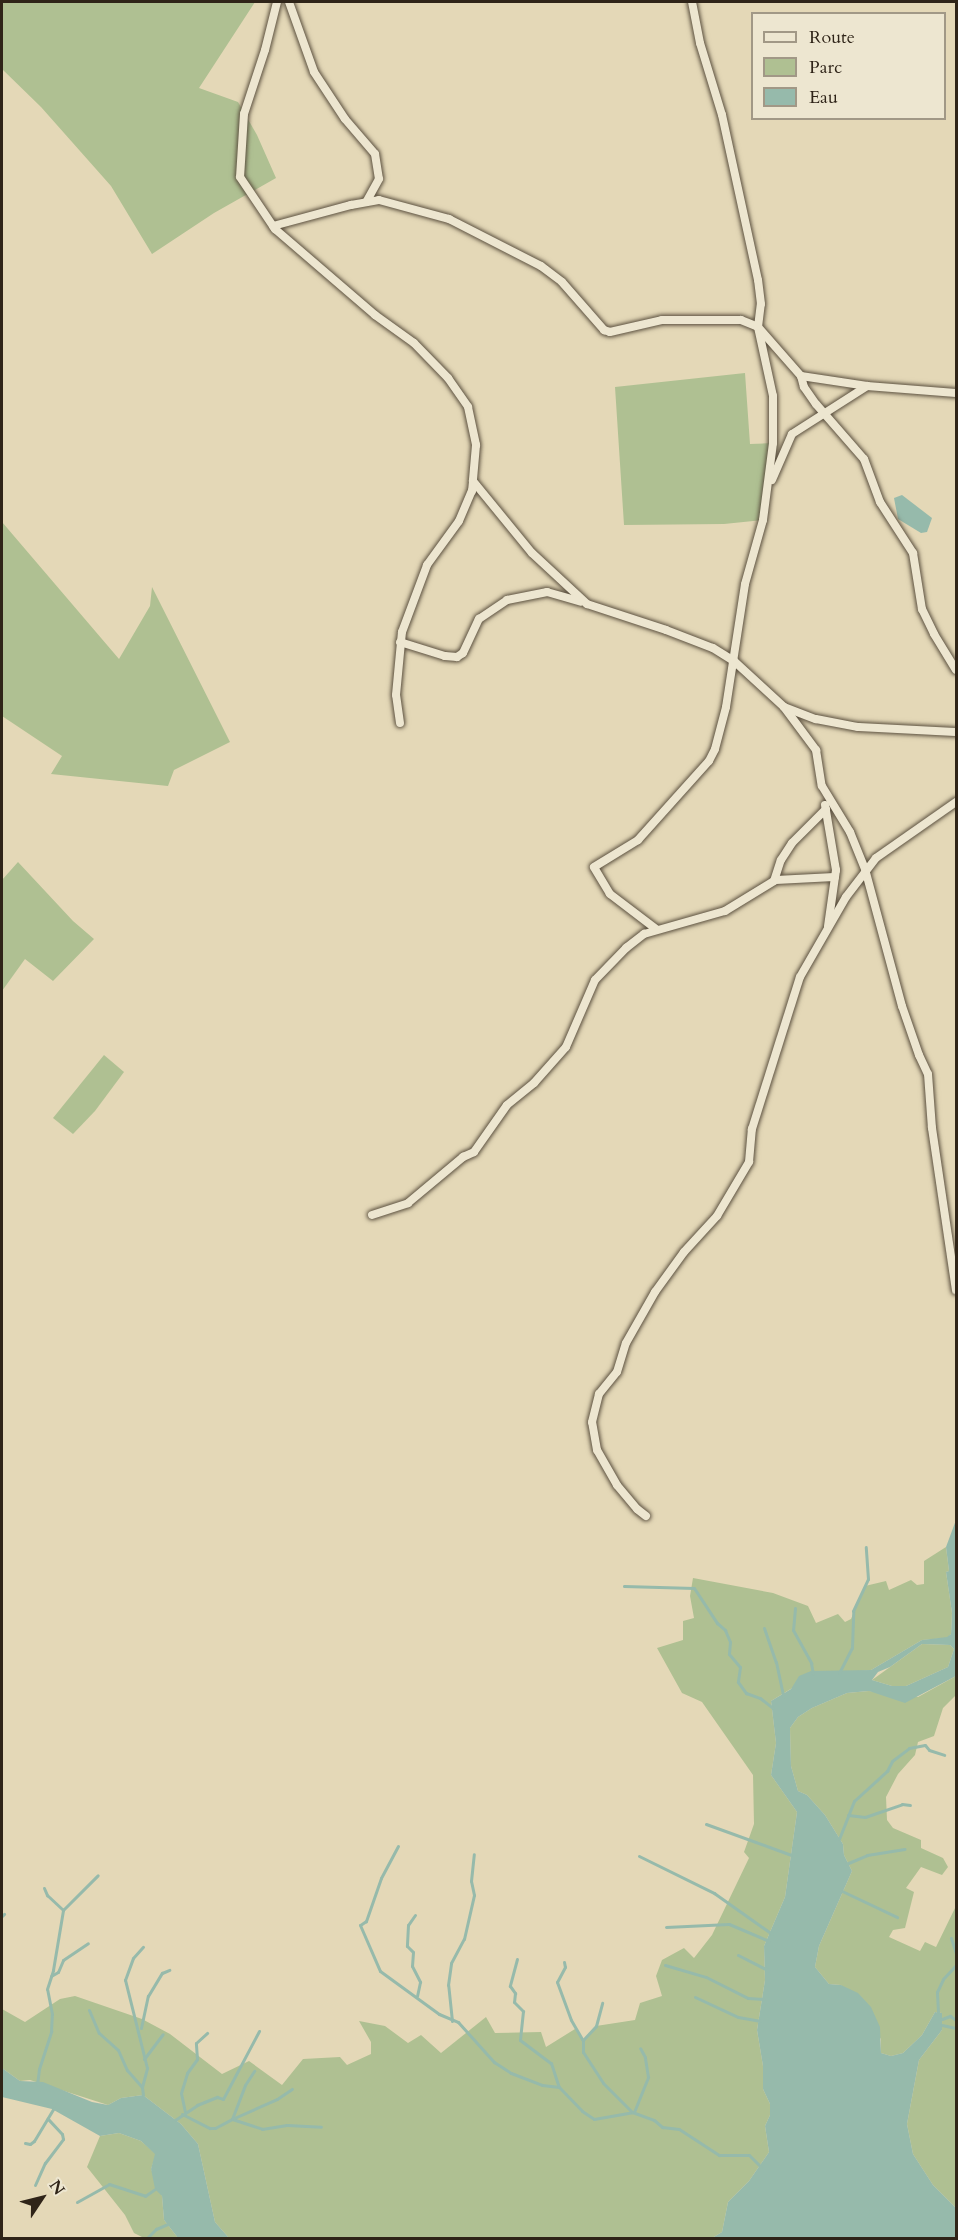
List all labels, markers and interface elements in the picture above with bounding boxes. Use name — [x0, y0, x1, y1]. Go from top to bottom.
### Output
legend — [751, 12, 946, 120]
text: Route — [809, 25, 855, 50]
text: Parc — [809, 55, 842, 80]
text: Eau — [809, 85, 838, 110]
north arrow — [12, 2168, 72, 2228]
text: N — [44, 2176, 70, 2200]

